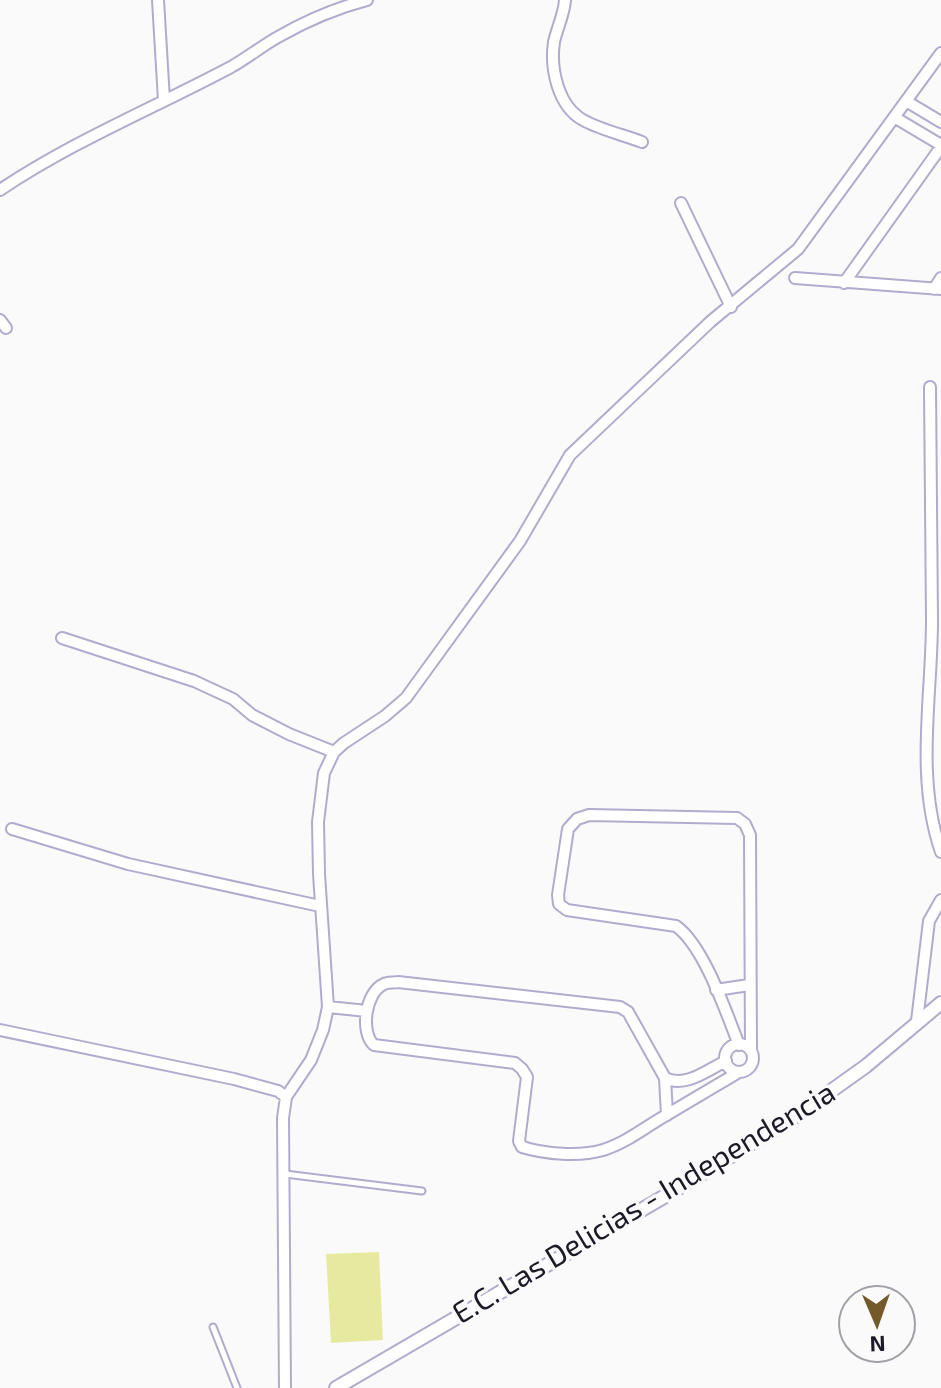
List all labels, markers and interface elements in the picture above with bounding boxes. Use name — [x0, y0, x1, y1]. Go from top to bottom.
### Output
street label: E.C. Las Delicias - Independencia — [445, 1073, 841, 1330]
north arrow — [837, 1284, 917, 1364]
text: N — [869, 1332, 886, 1358]

